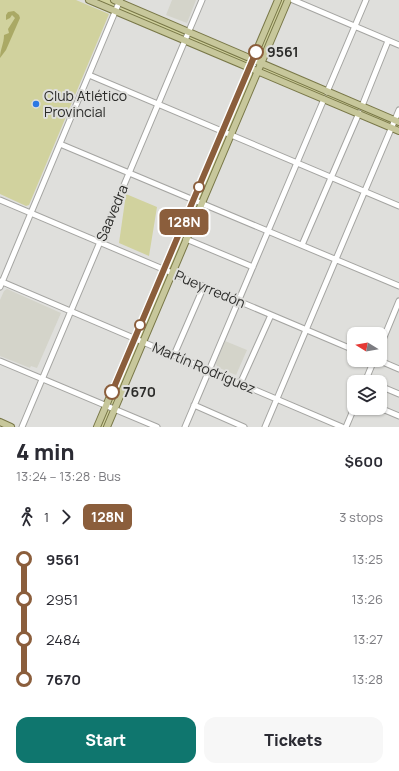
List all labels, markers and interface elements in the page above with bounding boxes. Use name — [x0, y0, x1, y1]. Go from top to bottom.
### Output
place label: 9561 — [267, 42, 299, 61]
marker: 9561 — [248, 44, 264, 60]
place label: Club Atlético Provincial — [44, 86, 127, 121]
marker: Club Atlético Provincial — [31, 99, 41, 109]
unlabelled marker — [193, 181, 205, 193]
street label: Saavedra — [91, 182, 132, 244]
line badge: 128N — [156, 209, 212, 235]
text: 128N — [167, 212, 201, 231]
street label: Pueyrredón — [172, 265, 249, 312]
unlabelled marker — [134, 319, 146, 331]
north arrow — [347, 327, 387, 367]
map controls — [347, 327, 387, 415]
street label: Martín Rodríguez — [150, 337, 259, 398]
button: layers — [347, 375, 387, 415]
place label: 7670 — [123, 382, 156, 401]
marker: 7670 — [104, 384, 120, 400]
text: 4 min — [16, 437, 75, 467]
text: $600 — [345, 451, 383, 472]
text: 13:24 – 13:28 · Bus — [16, 467, 121, 485]
icon: walk — [16, 506, 38, 528]
icon: forward — [55, 506, 77, 528]
text: 128N — [91, 507, 124, 526]
text: 1 — [44, 508, 49, 526]
text: 3 stops — [339, 508, 383, 526]
text: 9561 — [46, 549, 80, 570]
text: 13:25 — [352, 550, 383, 568]
text: 2951 — [46, 589, 78, 610]
text: 13:26 — [351, 590, 383, 608]
text: 2484 — [46, 629, 81, 650]
text: 13:27 — [353, 630, 383, 648]
text: 7670 — [46, 669, 81, 690]
text: 13:28 — [352, 670, 383, 688]
button: Start — [16, 717, 196, 763]
button: Tickets — [204, 717, 383, 763]

